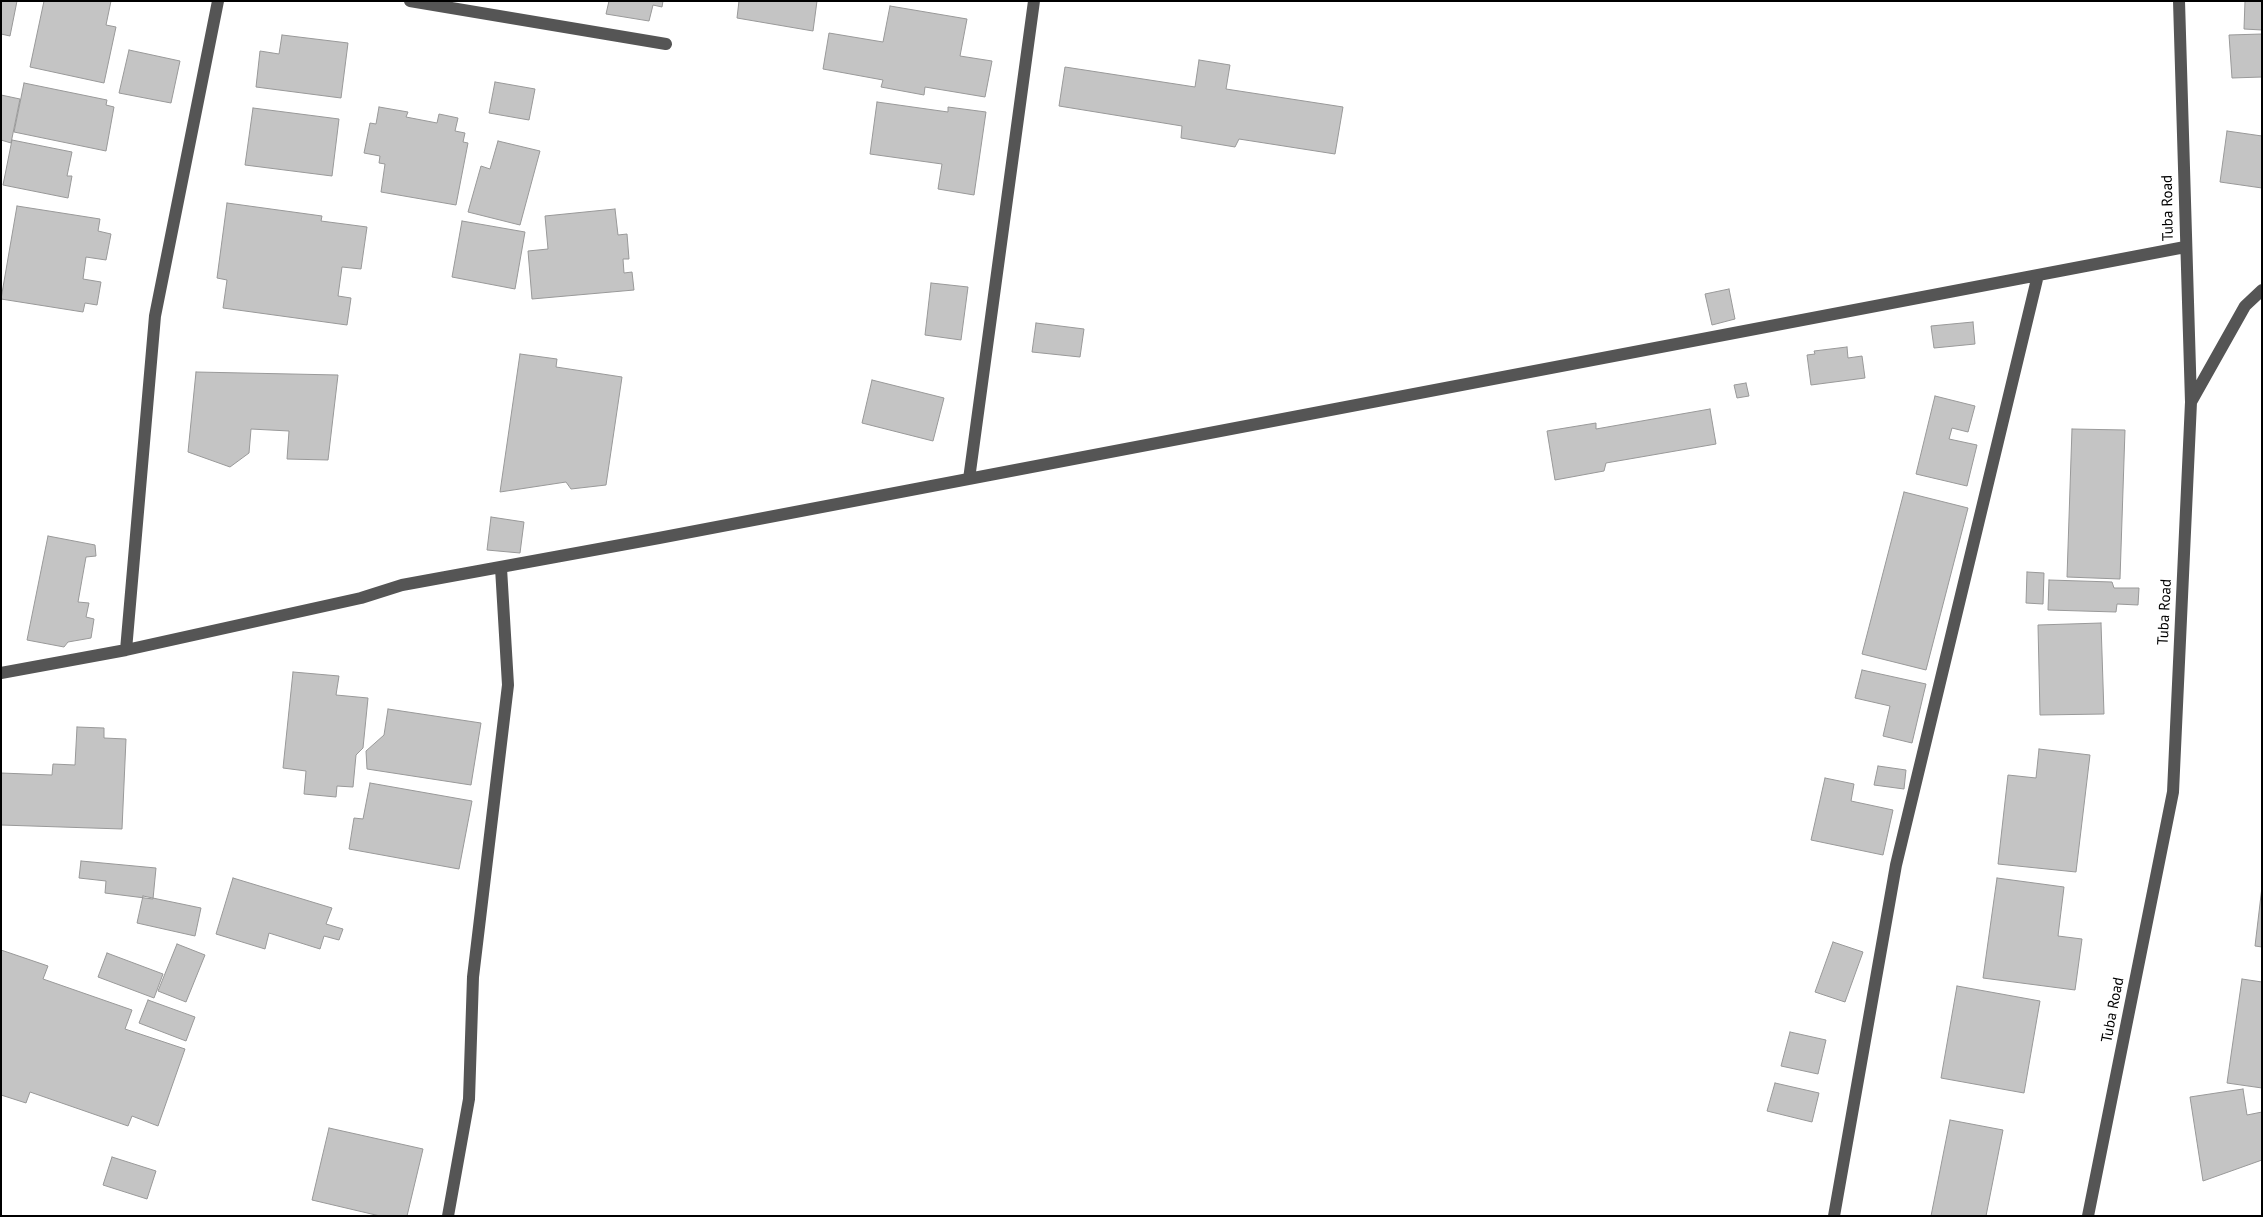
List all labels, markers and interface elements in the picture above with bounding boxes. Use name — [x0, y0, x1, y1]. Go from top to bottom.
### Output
street label: Tuba Road — [2158, 175, 2178, 241]
street label: Tuba Road — [2154, 579, 2176, 645]
street label: Tuba Road — [2098, 976, 2128, 1044]

